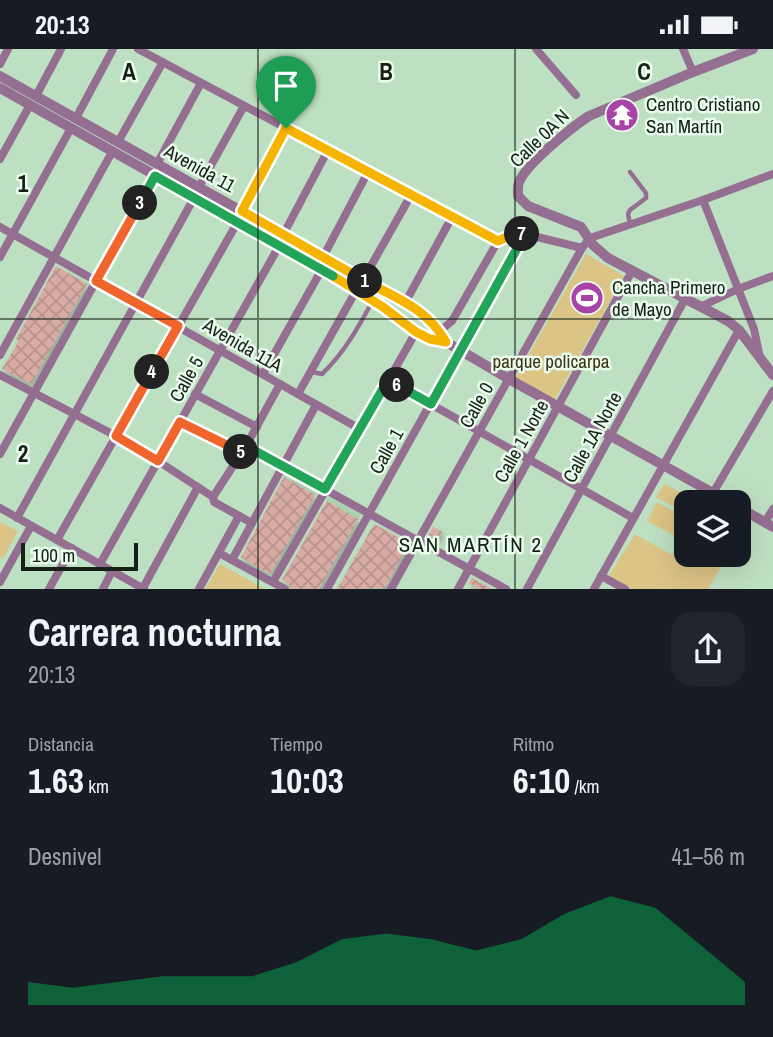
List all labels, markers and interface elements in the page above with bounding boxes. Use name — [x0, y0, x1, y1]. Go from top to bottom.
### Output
text: 20:13 — [35, 7, 90, 42]
text: A — [122, 56, 136, 87]
pin — [256, 56, 316, 128]
text: B — [379, 56, 393, 87]
text: C — [637, 56, 651, 87]
icon: arrive — [267, 67, 305, 105]
place label: Centro Cristiano San Martín — [646, 91, 760, 139]
temple icon: Centro Cristiano San Martín — [603, 96, 641, 134]
street label: Calle 0A N — [503, 103, 575, 173]
street label: Avenida 11 — [159, 137, 240, 198]
text: 1 — [18, 168, 29, 199]
pin: 3 — [122, 185, 158, 221]
text: 3 — [135, 189, 144, 215]
pin: 7 — [504, 217, 540, 251]
text: 7 — [517, 220, 526, 246]
pin: 1 — [348, 264, 382, 299]
text: 1 — [360, 267, 369, 293]
place label: Cancha Primero de Mayo — [612, 274, 725, 322]
sports icon: Cancha Primero de Mayo — [568, 279, 606, 317]
street label: Avenida 11A — [198, 311, 288, 379]
park label: parque policarpa — [493, 348, 610, 374]
street label: Calle 5 — [163, 351, 209, 407]
pin: 4 — [134, 355, 170, 389]
text: 4 — [147, 358, 156, 384]
pin: 6 — [380, 367, 414, 403]
text: 6 — [392, 371, 401, 397]
street label: Calle 0 — [453, 377, 499, 433]
street label: Calle 1A Norte — [556, 387, 628, 487]
street label: Calle 1 Norte — [488, 395, 554, 487]
street label: Calle 1 — [363, 423, 409, 479]
pin: 5 — [224, 435, 258, 469]
text: 2 — [18, 438, 28, 469]
text: 5 — [236, 438, 245, 464]
map controls — [674, 490, 751, 567]
button: layers — [674, 490, 751, 567]
district label: SAN MARTÍN 2 — [399, 530, 543, 559]
scale bar — [21, 540, 138, 572]
text: 100 m — [32, 542, 75, 568]
text: Carrera nocturna — [28, 607, 281, 658]
button: share — [671, 612, 745, 686]
text: 20:13 — [28, 659, 75, 690]
text: Distancia — [28, 731, 94, 757]
text: Tiempo — [270, 731, 323, 757]
text: Ritmo — [513, 731, 554, 757]
text: 1.63 — [28, 757, 84, 804]
text: 10:03 — [270, 757, 344, 804]
text: 6:10 — [513, 757, 570, 804]
text: km — [84, 773, 109, 799]
text: /km — [570, 773, 600, 799]
text: Desnivel — [28, 841, 101, 872]
text: 41–56 m — [672, 841, 745, 872]

